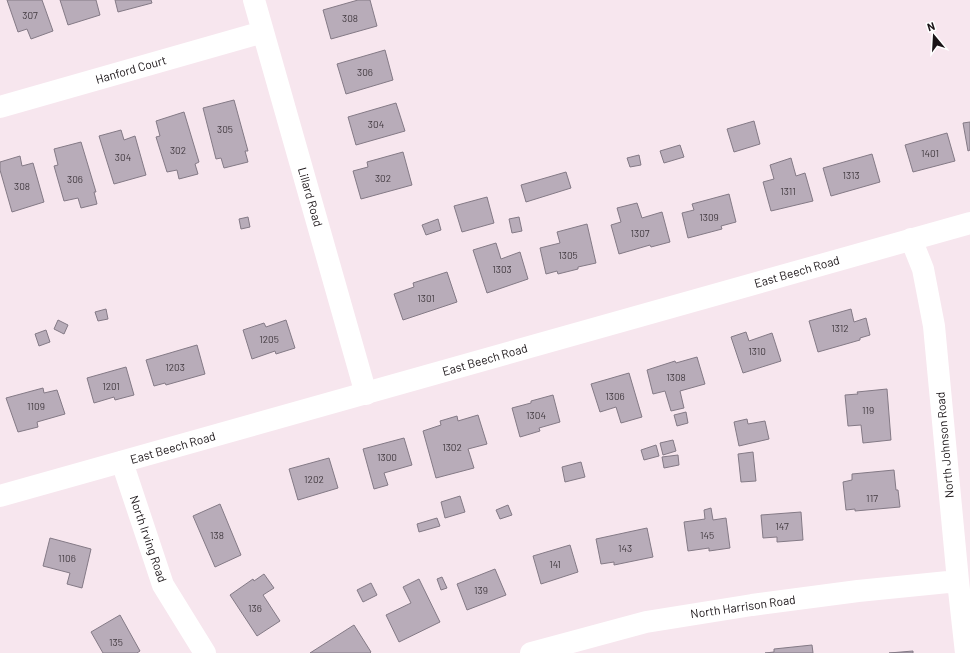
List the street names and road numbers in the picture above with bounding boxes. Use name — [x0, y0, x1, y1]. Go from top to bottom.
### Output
street label: Hanford Court — [94, 52, 168, 86]
street label: Lillard Road — [296, 165, 326, 228]
street label: East Beech Road — [753, 252, 841, 290]
street label: East Beech Road — [441, 340, 529, 378]
street label: North Johnson Road — [932, 391, 956, 499]
street label: East Beech Road — [129, 428, 217, 466]
street label: North Irving Road — [128, 493, 170, 584]
street label: North Harrison Road — [689, 592, 796, 620]

